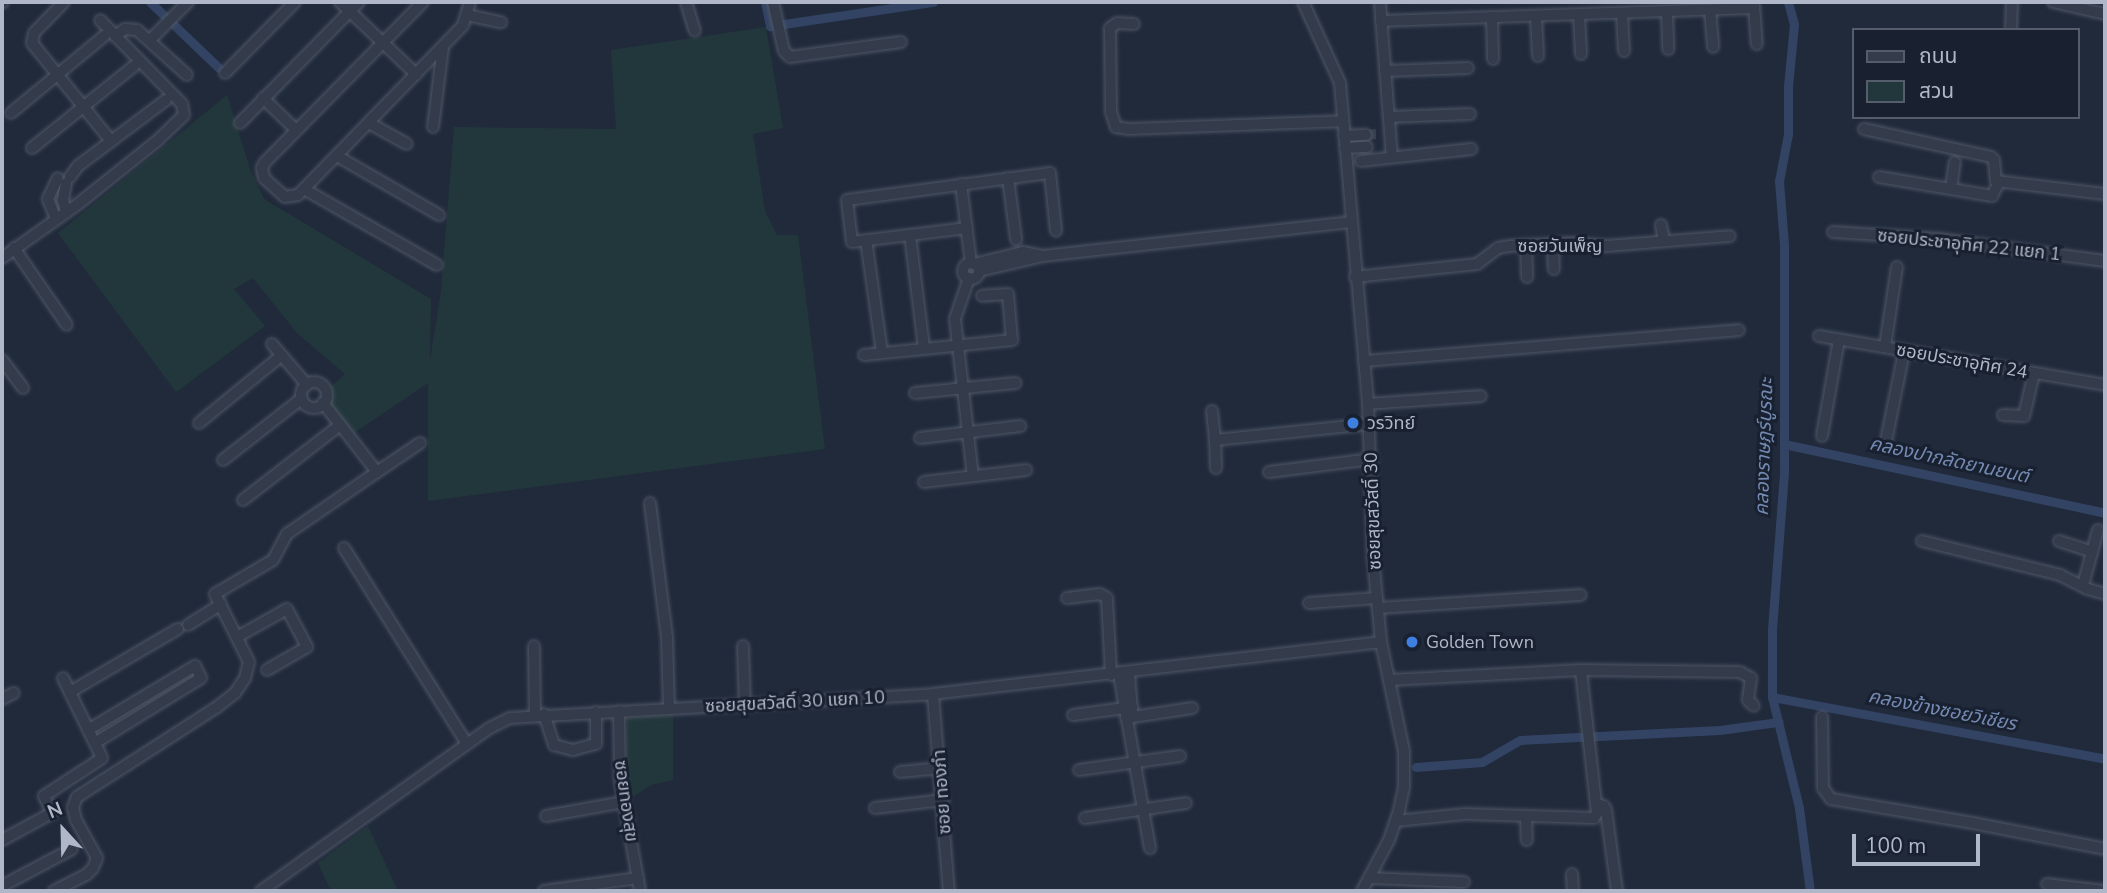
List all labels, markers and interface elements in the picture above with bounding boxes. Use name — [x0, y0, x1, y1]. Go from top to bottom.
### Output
legend — [1852, 28, 2079, 119]
text: ถนน — [1919, 42, 1957, 70]
text: สวน — [1919, 77, 1954, 105]
street label: ซอยประชาอุทิศ 22 แยก 1 — [1876, 225, 2062, 265]
street label: ซอยวันเพ็ญ — [1518, 235, 1602, 257]
street label: ซอยประชาอุทิศ 24 — [1895, 339, 2029, 383]
water label: คลองราษฎร์บูรณะ — [1751, 378, 1779, 516]
place label: วรวิทย์ — [1367, 412, 1415, 434]
marker: วรวิทย์ — [1345, 415, 1361, 431]
water label: คลองปากลัดยานยนต์ — [1867, 433, 2031, 489]
street label: ซอยสุขสวัสดิ์ 30 — [1360, 452, 1386, 570]
place label: Golden Town — [1426, 631, 1534, 653]
marker: Golden Town — [1404, 634, 1420, 650]
water label: คลองข้างซอยวิเชียร — [1866, 685, 2018, 737]
street label: ซอยสุขสวัสดิ์ 30 แยก 10 — [705, 687, 885, 717]
street label: ซอย ทองภํา — [928, 749, 956, 835]
street label: ซอยทองสุข — [610, 759, 642, 843]
north arrow — [28, 795, 98, 865]
text: N — [44, 796, 67, 825]
scale bar — [1855, 820, 1983, 864]
text: 100 m — [1865, 832, 1926, 860]

